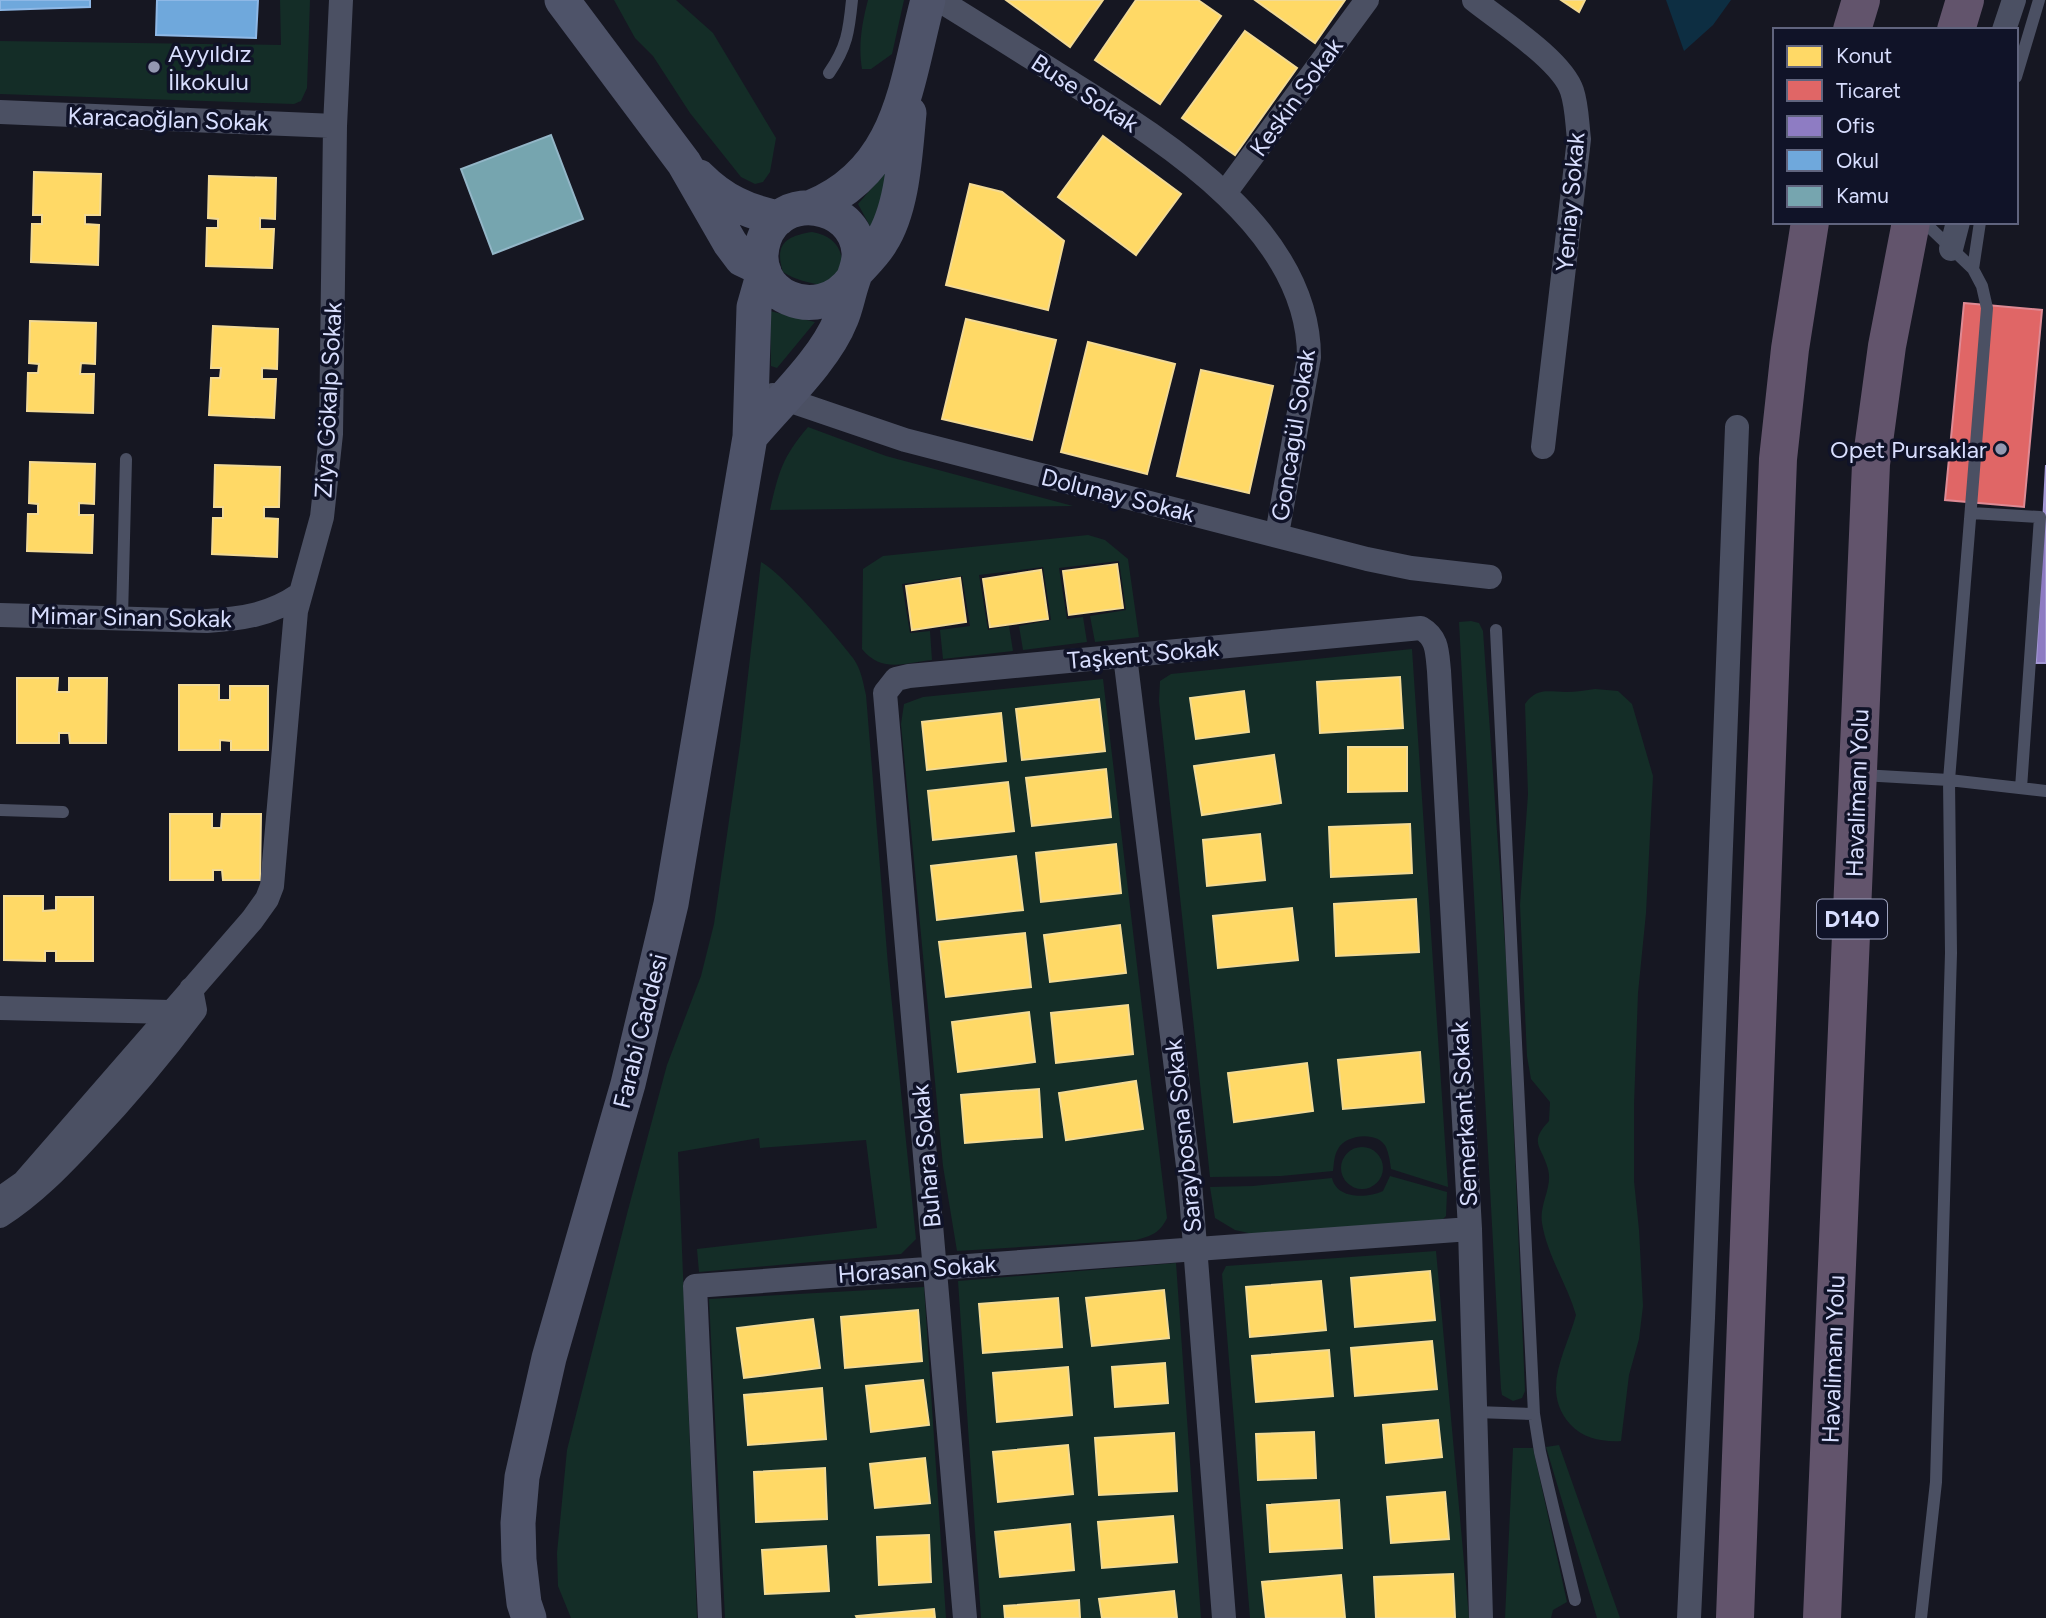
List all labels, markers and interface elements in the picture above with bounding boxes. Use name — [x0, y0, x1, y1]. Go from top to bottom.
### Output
legend — [1773, 28, 2018, 224]
street label: Keskin Sokak — [1243, 32, 1349, 162]
place label: Ayyıldız İlkokulu — [168, 39, 251, 96]
text: Konut — [1836, 43, 1892, 68]
street label: Buse Sokak — [1026, 48, 1144, 139]
marker: Ayyıldız İlkokulu — [146, 59, 162, 75]
text: Ticaret — [1836, 78, 1901, 103]
street label: Karacaoğlan Sokak — [67, 101, 269, 137]
text: Ofis — [1836, 113, 1875, 138]
street label: Yeniay Sokak — [1549, 131, 1591, 273]
text: Okul — [1836, 148, 1879, 173]
text: Kamu — [1836, 183, 1889, 208]
street label: Ziya Gökalp Sokak — [308, 301, 348, 499]
street label: Goncagül Sokak — [1265, 347, 1321, 523]
place label: Opet Pursaklar — [1830, 435, 1987, 464]
marker: Opet Pursaklar — [1993, 441, 2009, 457]
street label: Dolunay Sokak — [1038, 462, 1198, 528]
street label: Mimar Sinan Sokak — [30, 601, 232, 633]
street label: Taşkent Sokak — [1066, 633, 1220, 675]
street label: Havalimanı Yolu — [1840, 708, 1874, 878]
road number: D140 — [1817, 900, 1887, 938]
street label: Farabi Caddesi — [607, 951, 673, 1111]
street label: Semerkant Sokak — [1445, 1020, 1483, 1207]
street label: Saraybosna Sokak — [1158, 1037, 1208, 1234]
street label: Buhara Sokak — [905, 1083, 947, 1229]
street label: Horasan Sokak — [837, 1249, 998, 1289]
street label: Havalimanı Yolu — [1816, 1274, 1850, 1444]

